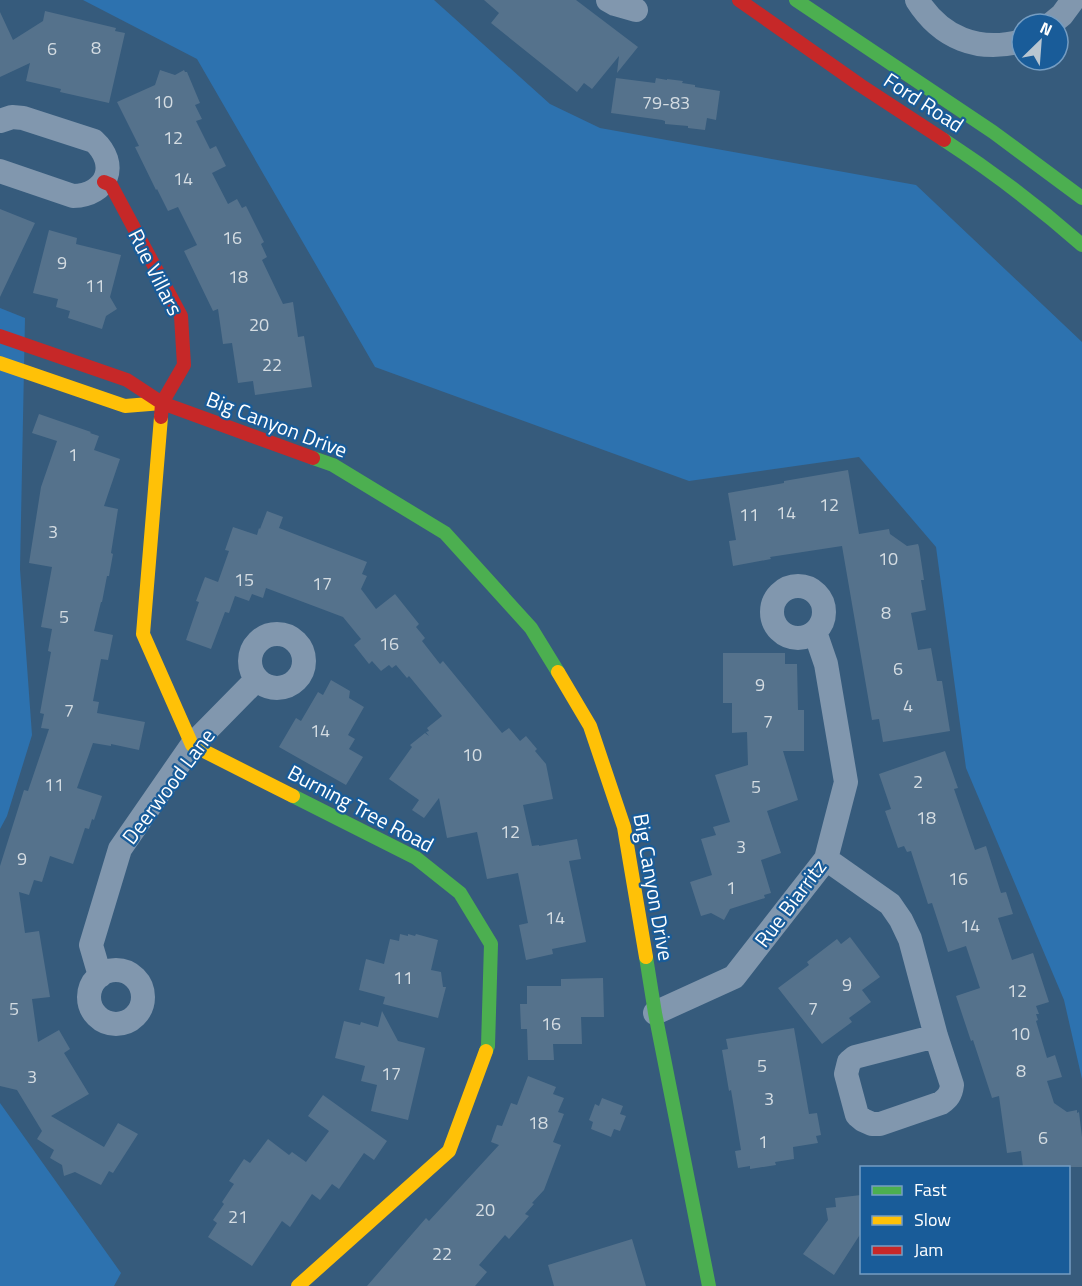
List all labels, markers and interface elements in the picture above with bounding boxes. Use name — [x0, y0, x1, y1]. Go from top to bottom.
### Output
north arrow — [1010, 12, 1070, 72]
text: N — [1036, 15, 1056, 42]
house number: 8 — [91, 34, 101, 61]
house number: 6 — [47, 35, 57, 62]
street label: Ford Road — [878, 64, 970, 140]
house number: 10 — [153, 88, 173, 115]
house number: 79-83 — [642, 89, 690, 116]
house number: 12 — [163, 124, 183, 151]
house number: 14 — [173, 165, 193, 192]
street label: Rue Villars — [121, 223, 191, 321]
house number: 16 — [222, 224, 242, 251]
house number: 9 — [57, 249, 67, 276]
house number: 18 — [228, 263, 248, 290]
house number: 11 — [85, 272, 105, 299]
house number: 20 — [249, 311, 269, 338]
house number: 22 — [262, 351, 282, 378]
street label: Big Canyon Drive — [202, 382, 352, 466]
house number: 1 — [68, 441, 78, 468]
house number: 12 — [819, 491, 839, 518]
house number: 14 — [776, 499, 796, 526]
house number: 11 — [739, 501, 759, 528]
house number: 3 — [48, 518, 58, 545]
house number: 10 — [878, 545, 898, 572]
house number: 15 — [234, 566, 254, 593]
house number: 17 — [312, 570, 332, 597]
house number: 8 — [881, 599, 891, 626]
house number: 5 — [59, 603, 69, 630]
house number: 16 — [379, 630, 399, 657]
house number: 6 — [893, 655, 903, 682]
house number: 9 — [755, 671, 765, 698]
house number: 4 — [903, 692, 913, 719]
house number: 7 — [64, 697, 74, 724]
house number: 7 — [763, 708, 773, 735]
house number: 14 — [310, 717, 330, 744]
street label: Deerwood Lane — [114, 721, 222, 851]
house number: 10 — [462, 741, 482, 768]
street label: Burning Tree Road — [282, 756, 440, 860]
house number: 2 — [913, 768, 923, 795]
house number: 11 — [44, 771, 64, 798]
house number: 5 — [751, 773, 761, 800]
house number: 18 — [916, 804, 936, 831]
street label: Big Canyon Drive — [625, 811, 683, 963]
house number: 12 — [500, 818, 520, 845]
house number: 3 — [736, 833, 746, 860]
house number: 9 — [17, 845, 27, 872]
street label: Rue Biarritz — [746, 852, 834, 954]
house number: 16 — [948, 865, 968, 892]
house number: 1 — [726, 874, 736, 901]
house number: 14 — [545, 904, 565, 931]
house number: 14 — [960, 912, 980, 939]
house number: 11 — [393, 964, 413, 991]
house number: 9 — [842, 971, 852, 998]
house number: 12 — [1007, 977, 1027, 1004]
house number: 5 — [9, 995, 19, 1022]
house number: 7 — [808, 995, 818, 1022]
house number: 16 — [541, 1010, 561, 1037]
house number: 10 — [1010, 1020, 1030, 1047]
house number: 5 — [757, 1052, 767, 1079]
house number: 8 — [1016, 1057, 1026, 1084]
house number: 17 — [381, 1060, 401, 1087]
house number: 3 — [27, 1063, 37, 1090]
house number: 3 — [764, 1085, 774, 1112]
house number: 18 — [528, 1109, 548, 1136]
house number: 6 — [1038, 1124, 1048, 1151]
house number: 1 — [758, 1128, 768, 1155]
legend — [860, 1166, 1070, 1274]
text: Fast — [914, 1176, 947, 1203]
house number: 20 — [475, 1196, 495, 1223]
house number: 21 — [228, 1203, 248, 1230]
text: Slow — [914, 1206, 951, 1233]
text: Jam — [914, 1236, 943, 1263]
house number: 22 — [432, 1240, 452, 1267]

